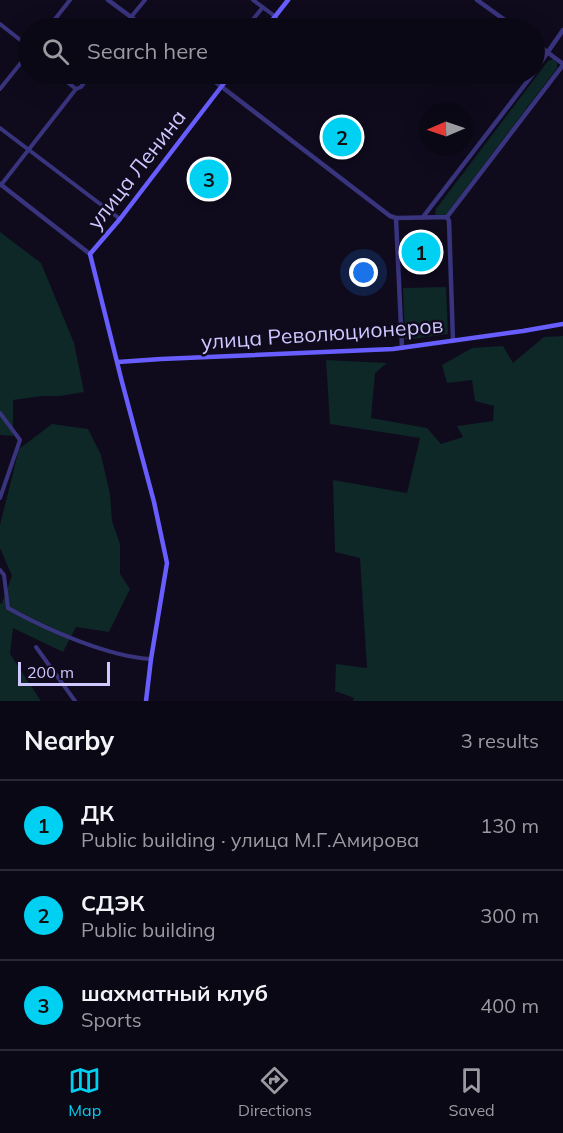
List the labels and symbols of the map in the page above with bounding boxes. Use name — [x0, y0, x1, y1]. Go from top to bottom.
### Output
north arrow — [419, 102, 473, 156]
street label: улица Ленина — [81, 104, 191, 234]
pin: 2 — [322, 114, 362, 160]
pin: 3 — [190, 156, 228, 201]
pin: 1 — [402, 230, 440, 274]
your location — [349, 258, 378, 287]
street label: улица Революционеров — [200, 312, 444, 354]
scale bar — [18, 659, 110, 686]

